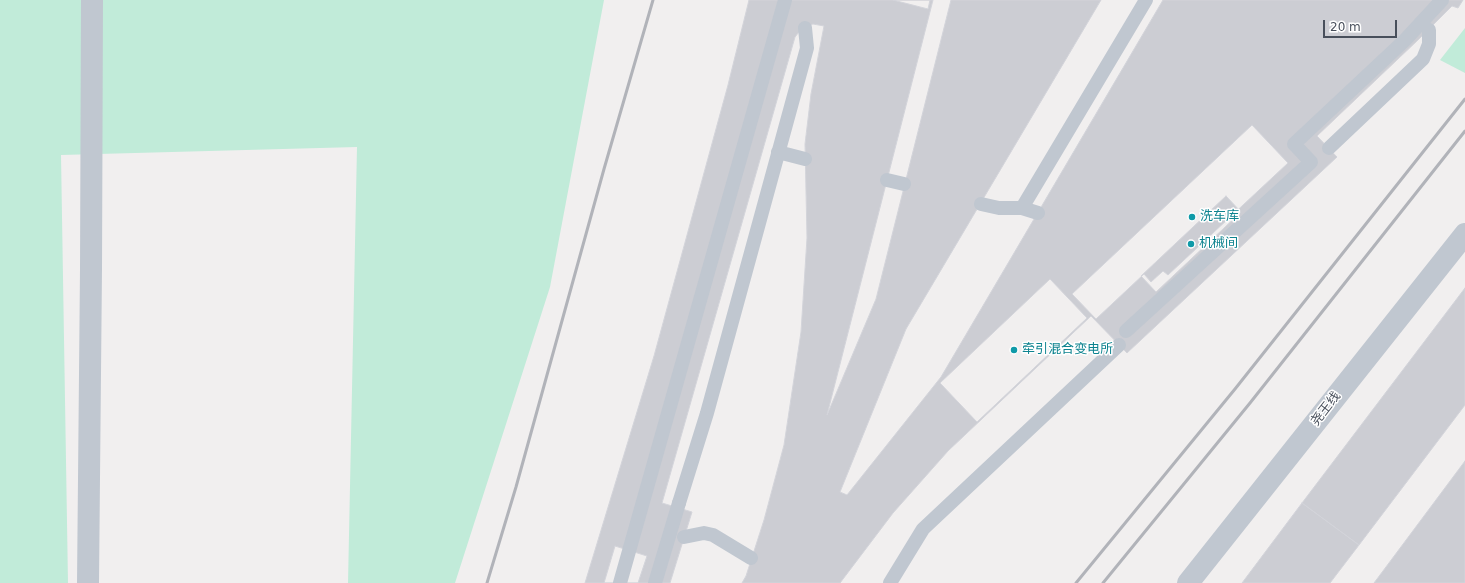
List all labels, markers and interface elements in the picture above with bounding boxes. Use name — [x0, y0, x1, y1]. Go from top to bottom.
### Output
scale bar — [1325, 12, 1399, 38]
text: 20 m — [1330, 20, 1361, 34]
place label: 洗车库 — [1200, 209, 1239, 225]
marker: 洗车库 — [1187, 212, 1197, 222]
place label: 机械间 — [1199, 236, 1238, 252]
marker: 机械间 — [1186, 239, 1196, 249]
place label: 牵引混合变电所 — [1022, 342, 1113, 358]
marker: 牵引混合变电所 — [1009, 345, 1019, 355]
street label: 尧王线 — [1308, 389, 1344, 429]

